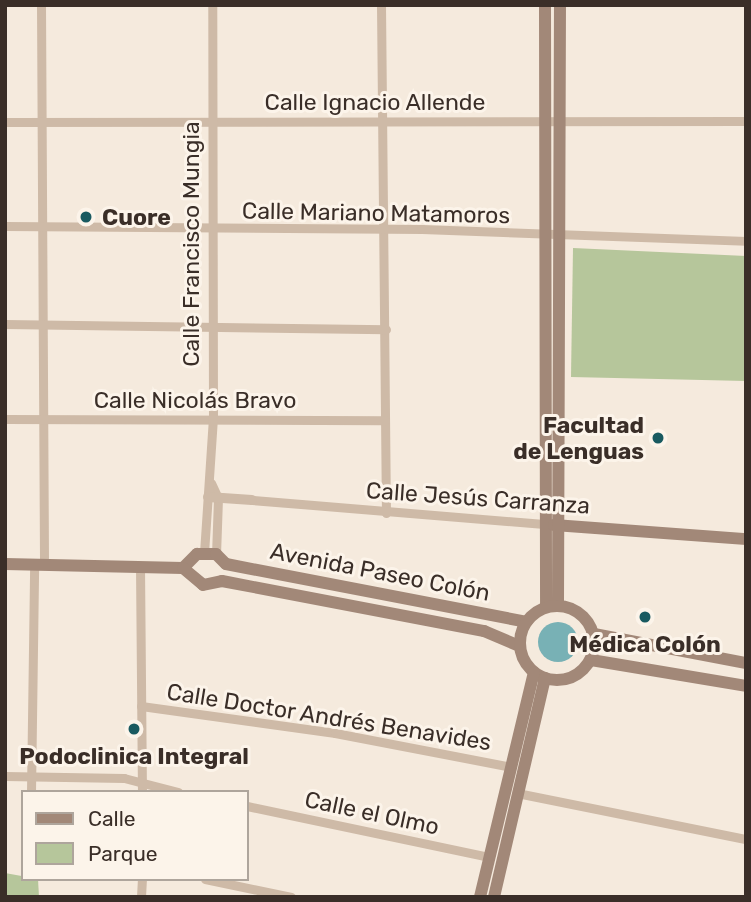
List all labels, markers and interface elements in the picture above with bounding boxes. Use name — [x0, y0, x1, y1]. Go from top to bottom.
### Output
street label: Calle Ignacio Allende — [264, 88, 486, 116]
street label: Calle Francisco Mungia — [177, 121, 205, 367]
street label: Calle Mariano Matamoros — [242, 197, 510, 229]
place label: Cuore — [102, 203, 171, 231]
marker: Cuore — [76, 207, 96, 227]
street label: Calle Nicolás Bravo — [94, 386, 296, 414]
place label: Facultad de Lenguas — [513, 411, 644, 465]
marker: Facultad de Lenguas — [650, 430, 666, 446]
street label: Calle Jesús Carranza — [365, 476, 591, 520]
street label: Avenida Paseo Colón — [268, 537, 492, 607]
marker: Médica Colón — [635, 607, 655, 627]
place label: Médica Colón — [569, 630, 721, 658]
street label: Calle Doctor Andrés Benavides — [164, 678, 494, 756]
marker: Podoclinica Integral — [124, 719, 144, 739]
place label: Podoclinica Integral — [19, 742, 249, 770]
street label: Calle el Olmo — [302, 785, 442, 841]
legend — [21, 790, 248, 881]
text: Calle — [88, 806, 136, 831]
text: Parque — [88, 841, 158, 866]

